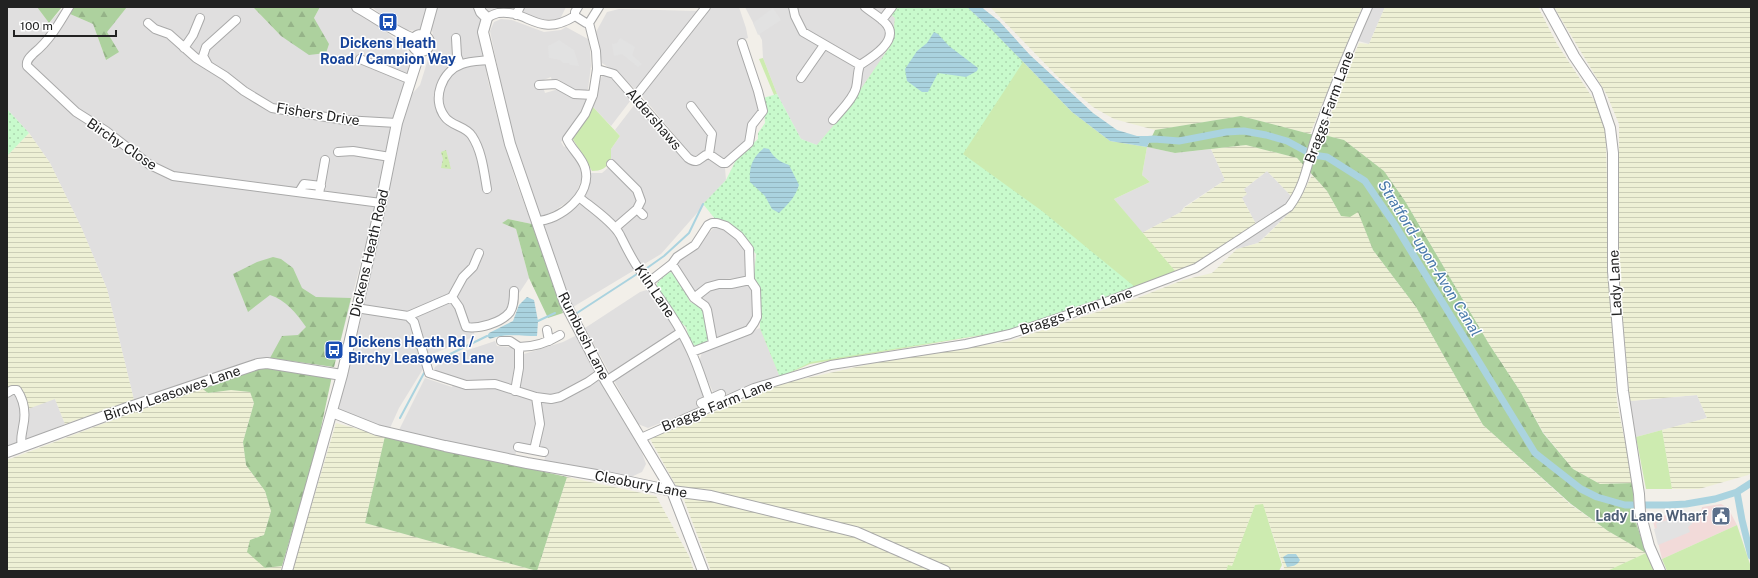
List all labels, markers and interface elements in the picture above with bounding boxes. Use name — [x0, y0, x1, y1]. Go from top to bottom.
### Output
bus stop icon: Dickens Heath Road / Campion Way — [377, 11, 399, 33]
scale bar — [14, 12, 116, 38]
text: 100 m — [20, 19, 53, 33]
place label: Dickens Heath Road / Campion Way — [320, 35, 456, 67]
street label: Braggs Farm Lane — [1301, 49, 1357, 165]
street label: Aldershaws — [623, 85, 685, 153]
street label: Fishers Drive — [275, 100, 361, 129]
street label: Birchy Close — [84, 115, 160, 173]
water label: Stratford-upon-Avon Canal — [1375, 177, 1485, 339]
street label: Dickens Heath Road — [347, 188, 391, 318]
street label: Lady Lane — [1605, 249, 1625, 317]
street label: Kiln Lane — [631, 261, 679, 321]
street label: Braggs Farm Lane — [1017, 284, 1135, 338]
street label: Rumbush Lane — [555, 289, 613, 383]
place label: Dickens Heath Rd / Birchy Leasowes Lane — [348, 334, 494, 366]
bus stop icon: Dickens Heath Rd / Birchy Leasowes Lane — [323, 339, 345, 361]
street label: Birchy Leasowes Lane — [102, 362, 242, 424]
street label: Braggs Farm Lane — [659, 375, 775, 435]
street label: Cleobury Lane — [593, 467, 689, 501]
public building icon: Lady Lane Wharf — [1710, 505, 1732, 527]
place label: Lady Lane Wharf — [1595, 508, 1707, 524]

